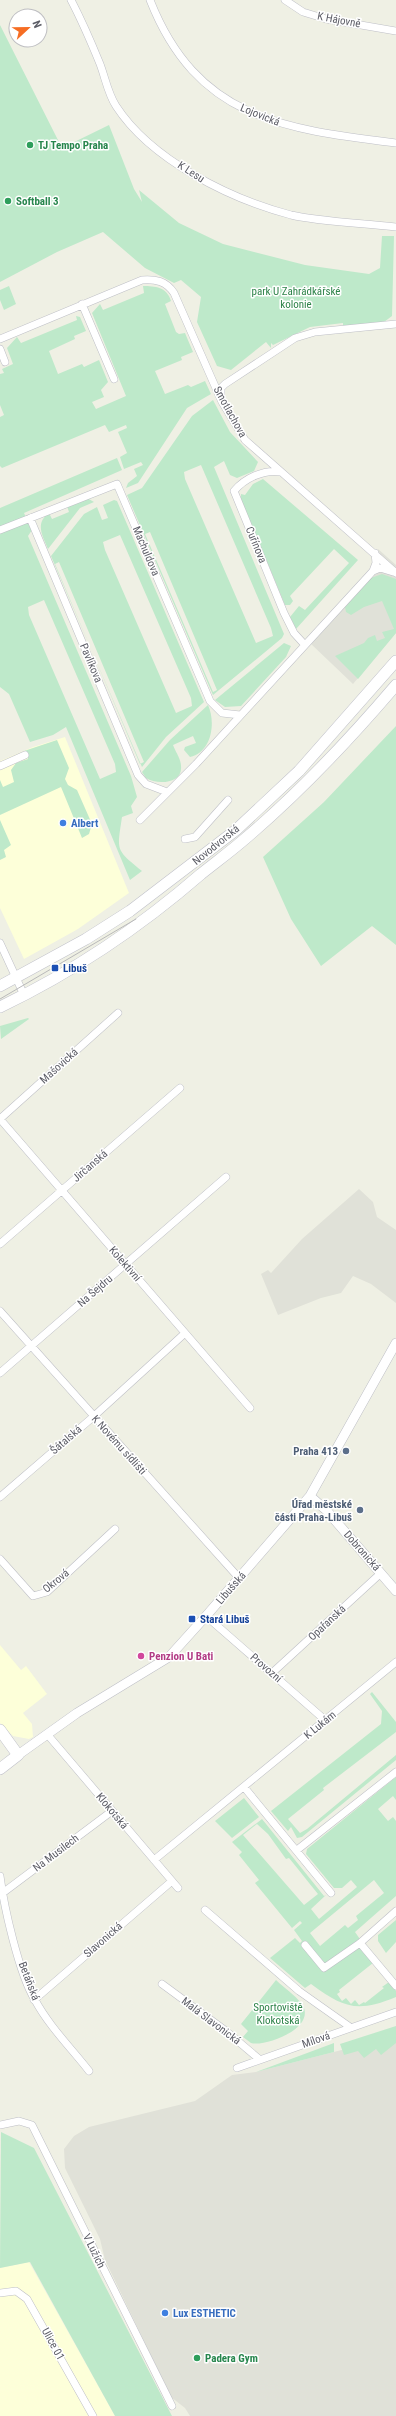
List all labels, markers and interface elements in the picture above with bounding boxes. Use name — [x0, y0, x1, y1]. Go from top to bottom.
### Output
north arrow — [8, 8, 48, 48]
street label: K Hájovně — [316, 9, 362, 31]
text: N — [30, 19, 44, 30]
street label: Lojovická — [238, 101, 282, 129]
place label: TJ Tempo Praha — [38, 139, 108, 152]
marker: TJ Tempo Praha — [25, 140, 35, 150]
street label: K Lesu — [175, 159, 207, 185]
place label: Softball 3 — [16, 195, 59, 208]
marker: Softball 3 — [3, 196, 13, 206]
park label: park U Zahrádkářské kolonie — [251, 285, 341, 311]
street label: Smotlachova — [211, 384, 249, 440]
street label: Machuldova — [130, 524, 162, 578]
street label: Cuřínova — [243, 525, 269, 565]
street label: Pavlíkova — [77, 641, 105, 685]
place label: Albert — [71, 817, 99, 830]
marker: Albert — [58, 818, 68, 828]
street label: Novodvorská — [190, 822, 242, 868]
place label: Libuš — [63, 962, 87, 975]
marker: Libuš — [50, 963, 60, 973]
street label: Mašovická — [37, 1046, 81, 1086]
street label: Jirčanská — [70, 1147, 110, 1185]
street label: Kolektivní — [106, 1244, 144, 1285]
street label: Na Šejdru — [75, 1272, 115, 1310]
street label: K Novému sídlišti — [89, 1413, 149, 1477]
street label: Šátalská — [48, 1423, 84, 1457]
place label: Praha 413 — [293, 1445, 338, 1458]
marker: Praha 413 — [341, 1446, 351, 1456]
place label: Úřad městské části Praha-Libuš — [275, 1498, 352, 1524]
marker: Úřad městské části Praha-Libuš — [355, 1505, 365, 1515]
street label: Dobronická — [341, 1528, 383, 1574]
street label: Okrová — [40, 1566, 72, 1596]
street label: Libušská — [213, 1569, 249, 1607]
street label: Opařanská — [306, 1602, 348, 1644]
place label: Stará Libuš — [200, 1613, 250, 1626]
marker: Stará Libuš — [187, 1614, 197, 1624]
place label: Penzion U Bati — [149, 1650, 214, 1663]
marker: Penzion U Bati — [136, 1651, 146, 1661]
street label: Provozní — [248, 1651, 285, 1686]
street label: K Lukám — [301, 1708, 339, 1742]
street label: Klokotská — [93, 1790, 131, 1832]
street label: Na Musilech — [31, 1832, 81, 1874]
street label: Slavonická — [81, 1920, 125, 1960]
street label: Betáňská — [16, 1960, 42, 2002]
street label: Malá Slavonická — [179, 1995, 243, 2047]
park label: Sportoviště Klokotská — [253, 2001, 303, 2027]
street label: Mílová — [300, 2029, 332, 2051]
street label: V Lužích — [80, 2232, 108, 2270]
place label: Lux ESTHETIC — [173, 2307, 236, 2320]
marker: Lux ESTHETIC — [160, 2308, 170, 2318]
street label: Ulice 01 — [39, 2326, 67, 2362]
place label: Padera Gym — [205, 2352, 258, 2365]
marker: Padera Gym — [192, 2353, 202, 2363]

